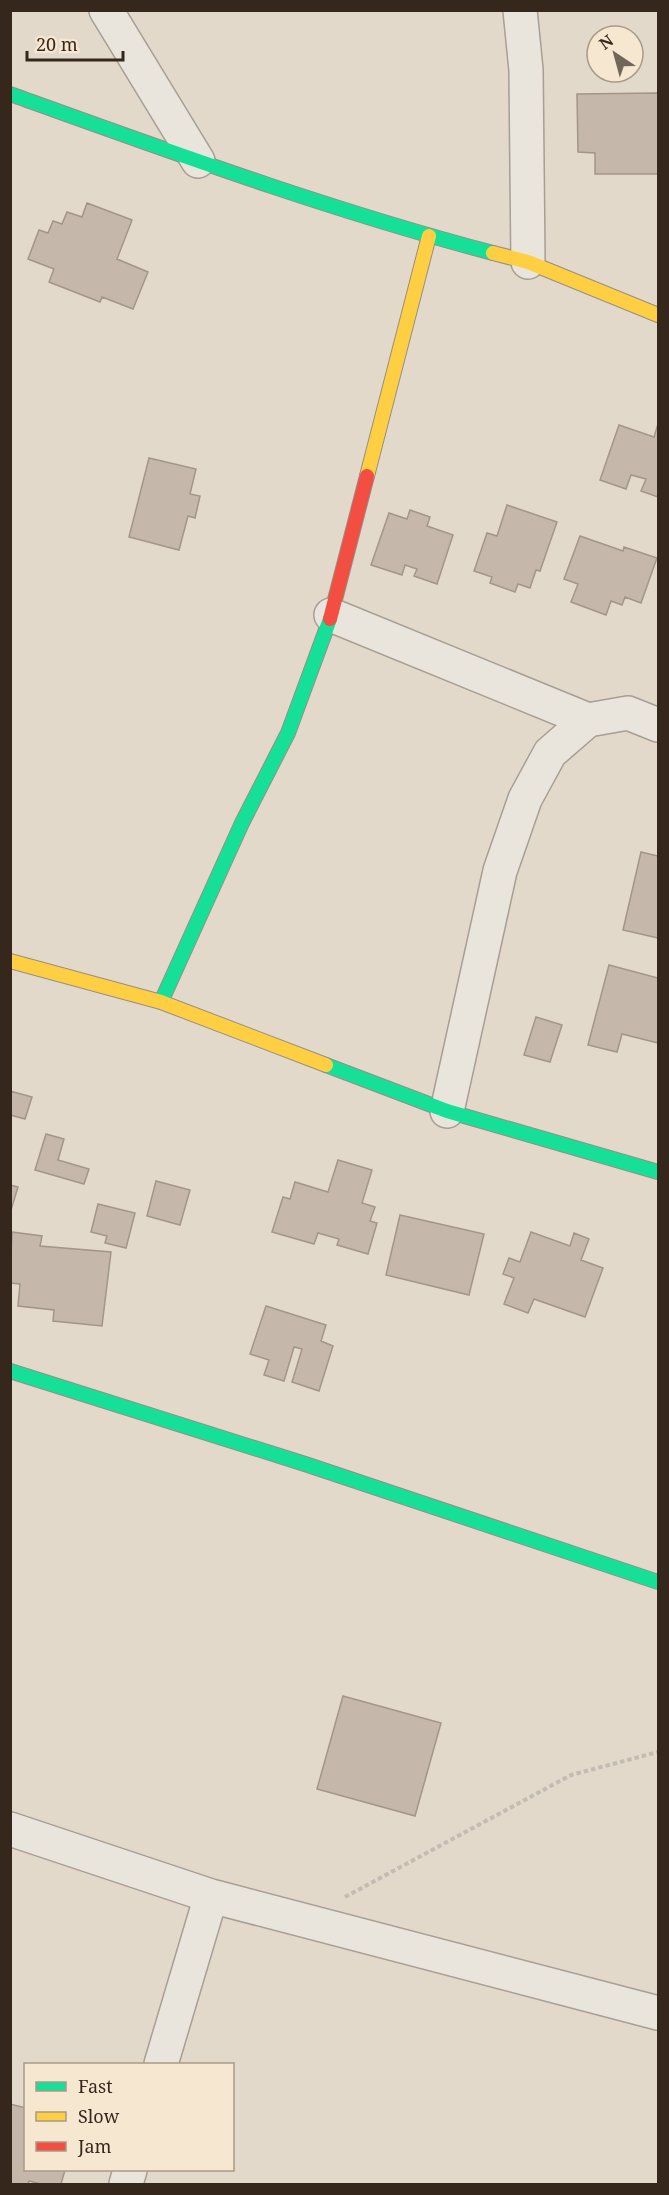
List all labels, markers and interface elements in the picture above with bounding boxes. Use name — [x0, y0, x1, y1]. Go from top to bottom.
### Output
scale bar — [27, 24, 123, 62]
north arrow — [585, 24, 645, 84]
text: N — [595, 29, 618, 54]
text: 20 m — [36, 32, 78, 56]
legend — [24, 2063, 234, 2171]
text: Fast — [78, 2074, 113, 2098]
text: Slow — [78, 2104, 120, 2128]
text: Jam — [77, 2134, 112, 2158]

